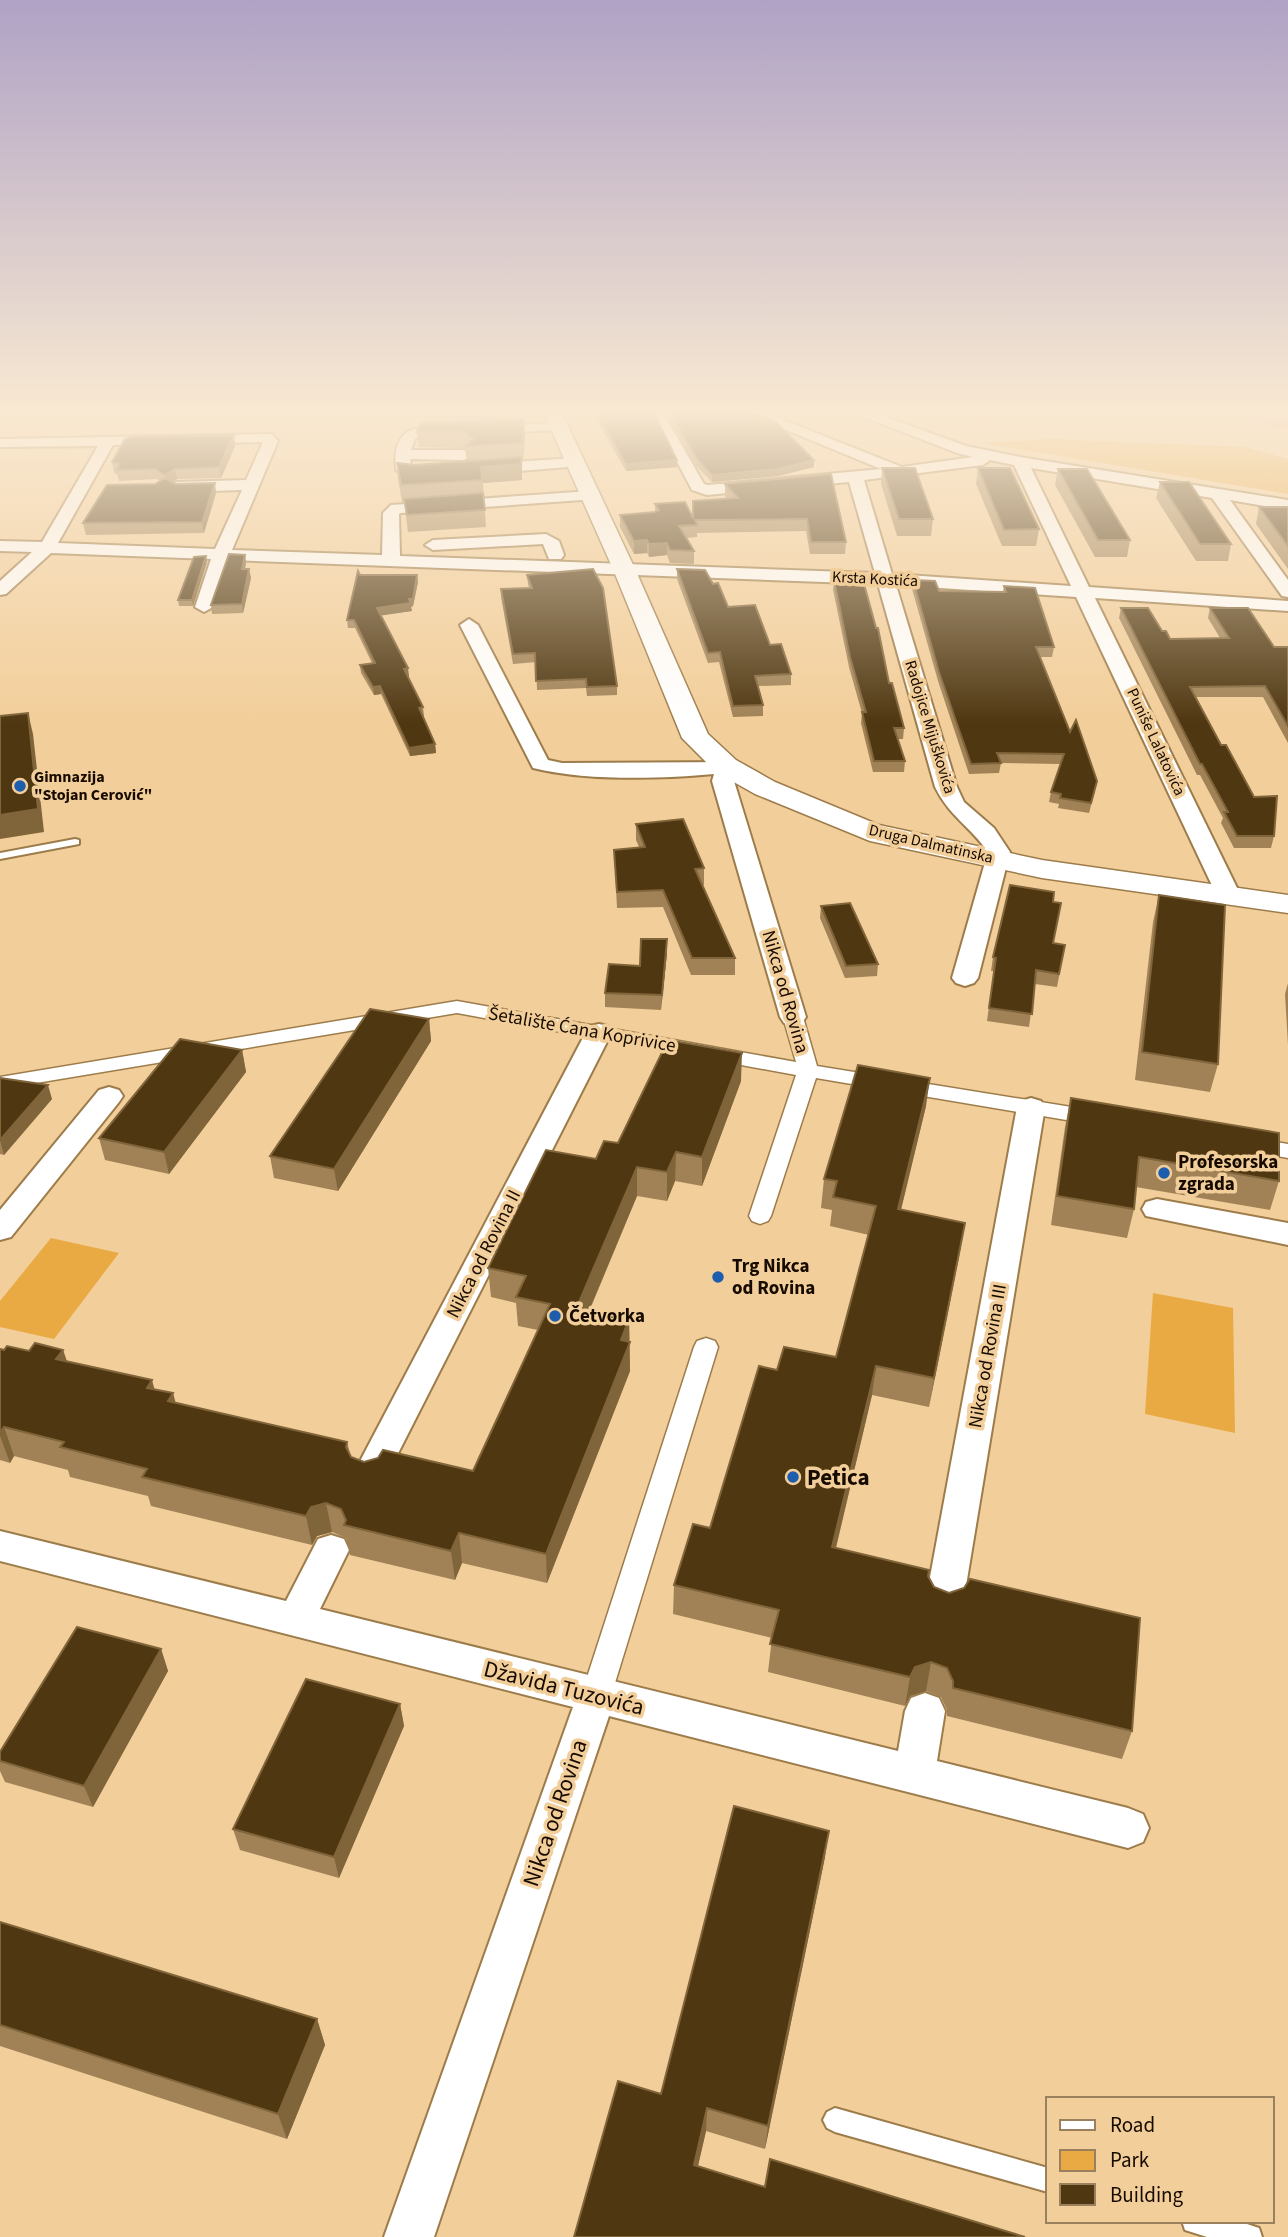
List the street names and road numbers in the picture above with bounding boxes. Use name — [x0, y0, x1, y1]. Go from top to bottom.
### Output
street label: Krsta Kostića — [831, 566, 919, 592]
street label: Radojice Mijuškovića — [899, 658, 961, 796]
street label: Puniše Lalatovića — [1121, 685, 1191, 799]
street label: Druga Dalmatinska — [867, 819, 995, 869]
street label: Nikca od Rovina — [755, 927, 815, 1057]
street label: Šetalište Ćana Koprivice — [486, 1000, 678, 1060]
street label: Nikca od Rovina II — [440, 1185, 528, 1323]
street label: Nikca od Rovina III — [962, 1282, 1014, 1430]
street label: Džavida Tuzovića — [480, 1652, 648, 1724]
street label: Nikca od Rovina — [514, 1735, 596, 1891]

